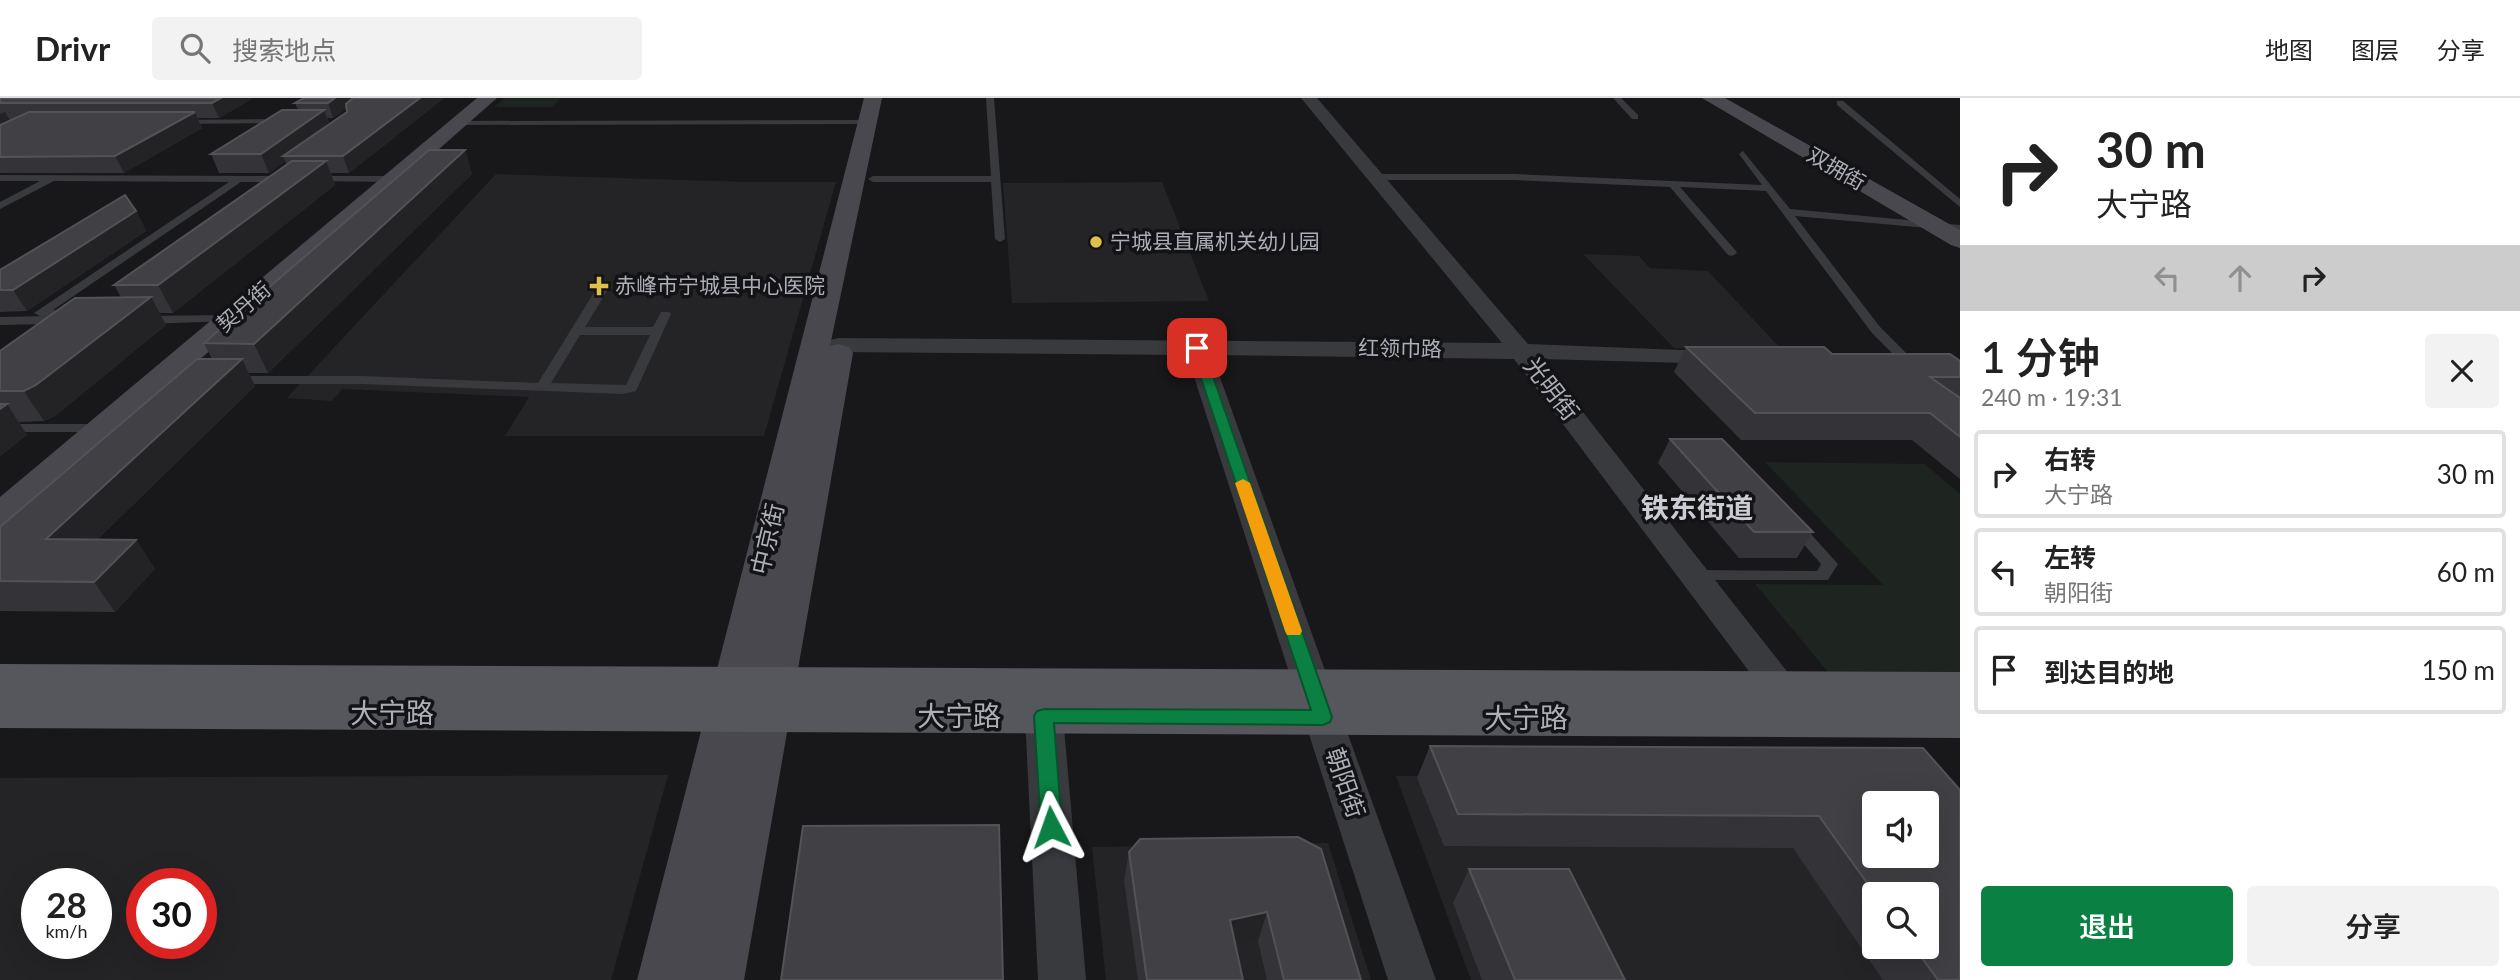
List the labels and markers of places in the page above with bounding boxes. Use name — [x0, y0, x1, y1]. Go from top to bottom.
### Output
place label: 宁城县直属机关幼儿园 — [1110, 228, 1320, 253]
marker: 宁城县直属机关幼儿园 — [1088, 234, 1104, 250]
place label: 赤峰市宁城县中心医院 — [615, 272, 825, 297]
marker: 赤峰市宁城县中心医院 — [589, 276, 609, 296]
pin — [1167, 318, 1227, 378]

